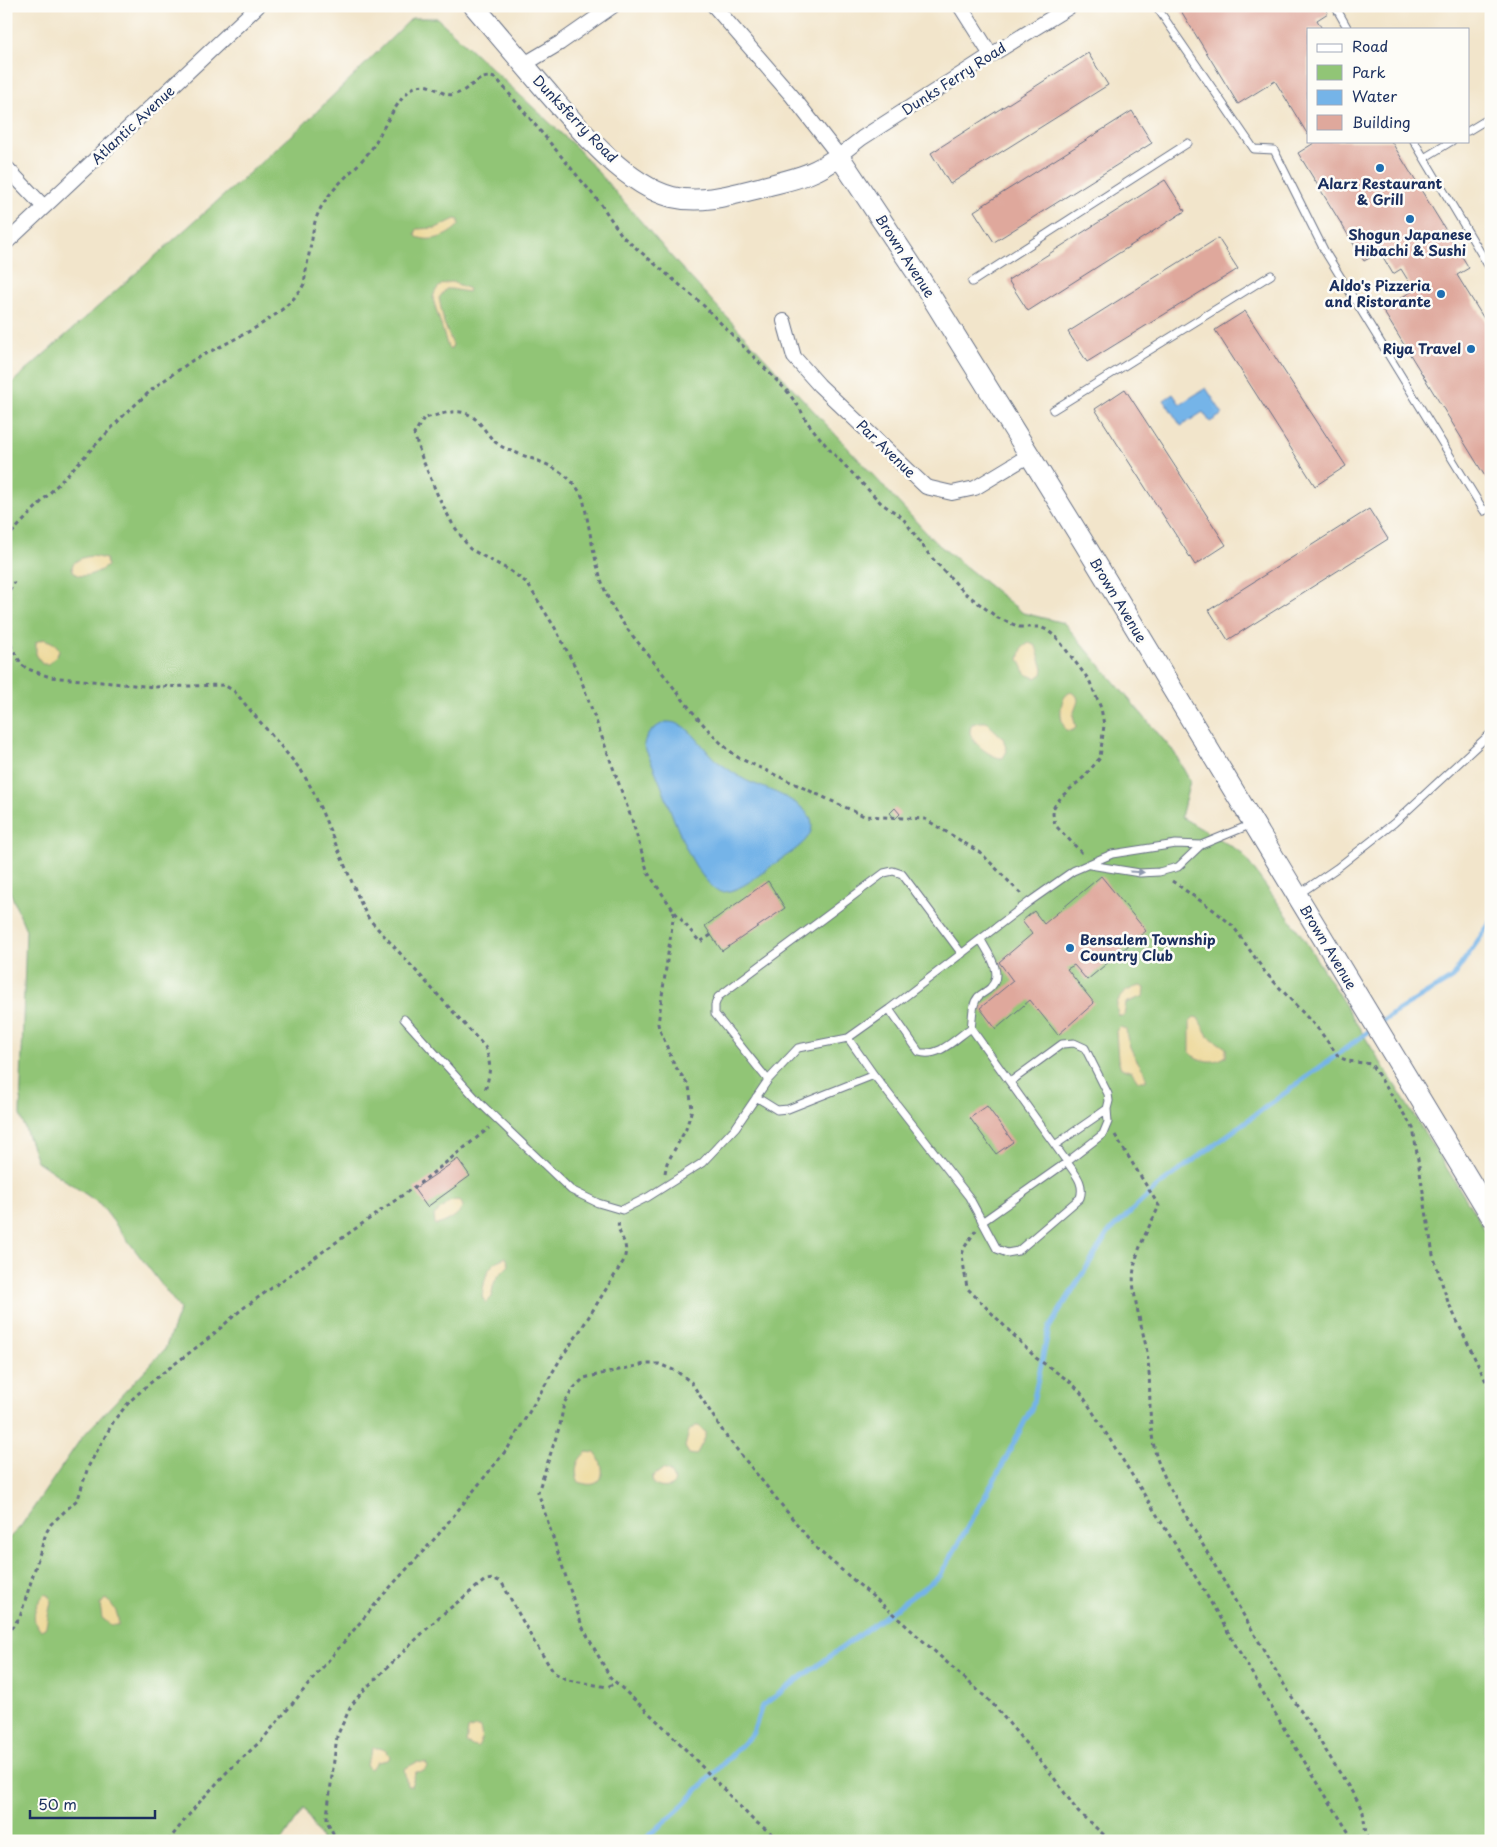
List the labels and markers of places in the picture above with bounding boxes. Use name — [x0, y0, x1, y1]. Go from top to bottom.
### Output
marker: Alarz Restaurant & Grill — [1374, 162, 1386, 174]
place label: Alarz Restaurant & Grill — [1318, 173, 1443, 210]
marker: Shogun Japanese Hibachi & Sushi — [1404, 213, 1416, 225]
place label: Shogun Japanese Hibachi & Sushi — [1348, 224, 1472, 261]
place label: Aldo's Pizzeria and Ristorante — [1325, 275, 1431, 312]
marker: Aldo's Pizzeria and Ristorante — [1435, 288, 1447, 300]
place label: Riya Travel — [1383, 338, 1461, 359]
marker: Riya Travel — [1465, 343, 1477, 355]
place label: Bensalem Township Country Club — [1080, 929, 1216, 966]
marker: Bensalem Township Country Club — [1064, 942, 1076, 954]

